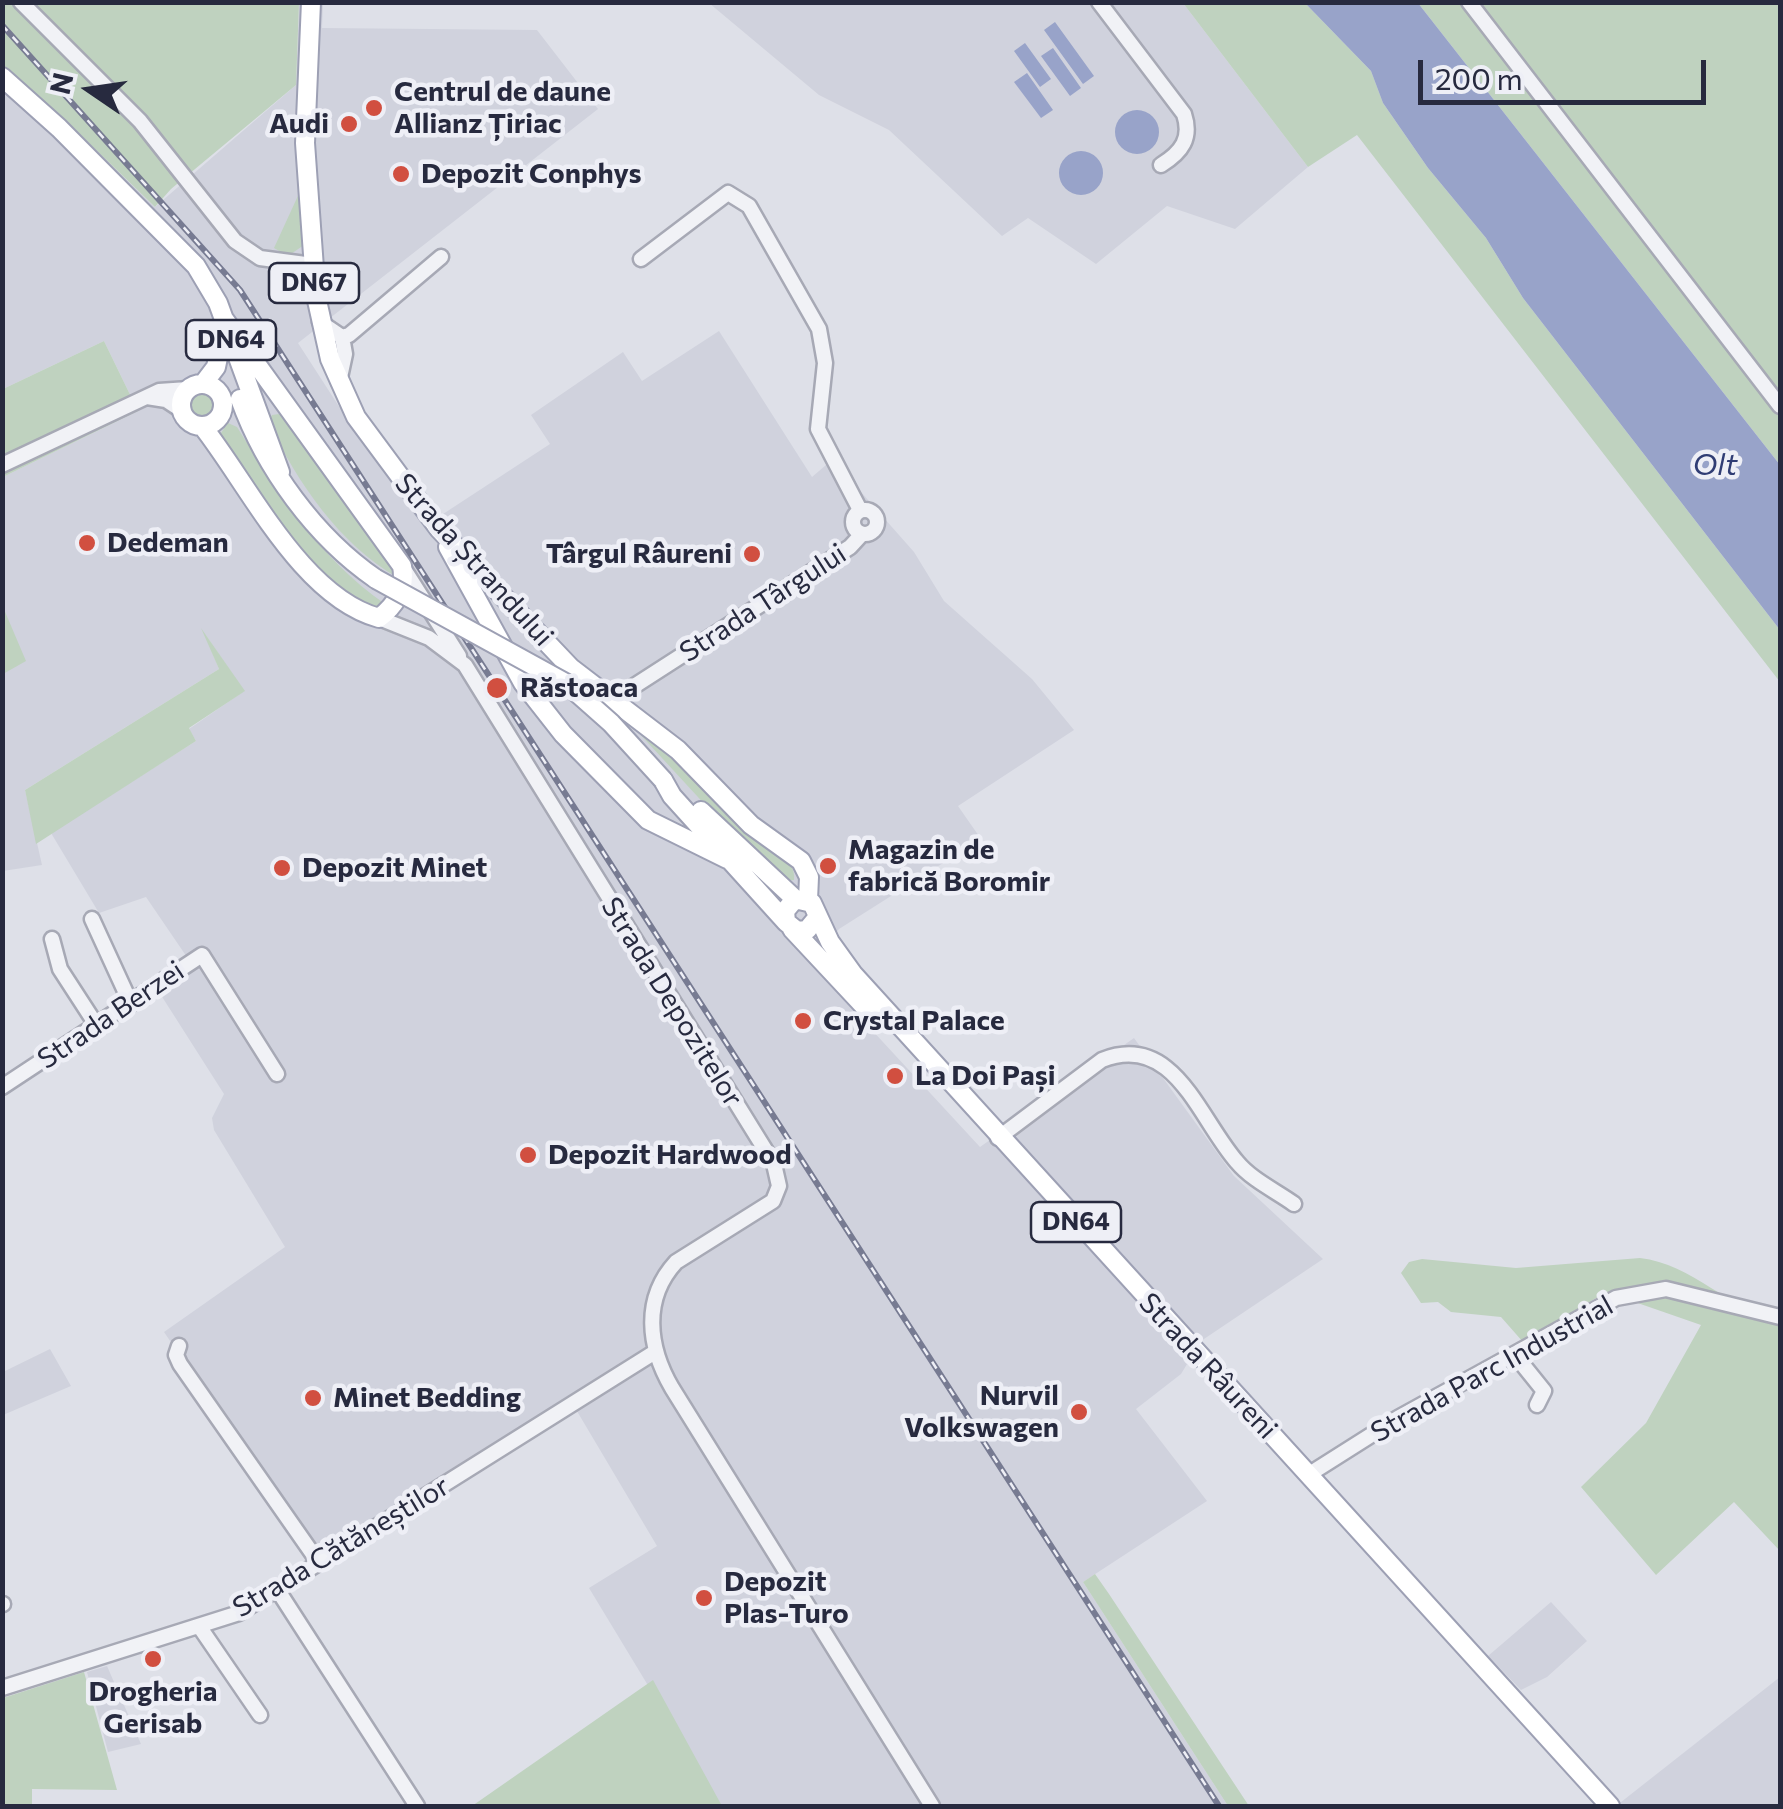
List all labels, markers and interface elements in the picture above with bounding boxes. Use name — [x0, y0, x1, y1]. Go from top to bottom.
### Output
north arrow — [40, 40, 140, 140]
scale bar — [1423, 40, 1710, 102]
text: 200 m — [1435, 59, 1523, 96]
text: N — [42, 69, 80, 97]
place label: Centrul de daune Allianz Țiriac — [394, 75, 611, 141]
marker: Centrul de daune Allianz Țiriac — [363, 97, 385, 119]
place label: Audi — [269, 107, 329, 141]
marker: Audi — [338, 113, 360, 135]
place label: Depozit Conphys — [421, 157, 641, 191]
marker: Depozit Conphys — [390, 163, 412, 185]
road number: DN67 — [269, 263, 359, 303]
road number: DN64 — [186, 320, 276, 360]
water label: Olt — [1693, 447, 1737, 483]
street label: Strada Ștrandului — [388, 467, 560, 653]
place label: Dedeman — [107, 526, 229, 560]
marker: Dedeman — [76, 532, 98, 554]
place label: Târgul Râureni — [546, 537, 732, 571]
street label: Strada Târgului — [674, 537, 852, 669]
marker: Târgul Râureni — [741, 543, 763, 565]
place label: Răstoaca — [520, 671, 638, 705]
marker: Răstoaca — [484, 675, 510, 701]
place label: Magazin de fabrică Boromir — [848, 833, 1050, 899]
place label: Depozit Minet — [302, 851, 487, 885]
marker: Magazin de fabrică Boromir — [817, 855, 839, 877]
marker: Depozit Minet — [271, 857, 293, 879]
street label: Strada Depozitelor — [594, 891, 750, 1113]
street label: Strada Berzei — [31, 954, 191, 1076]
place label: Crystal Palace — [823, 1004, 1005, 1038]
marker: Crystal Palace — [792, 1010, 814, 1032]
place label: La Doi Pași — [915, 1059, 1056, 1093]
marker: La Doi Pași — [884, 1065, 906, 1087]
place label: Depozit Hardwood — [548, 1138, 792, 1172]
marker: Depozit Hardwood — [517, 1144, 539, 1166]
road number: DN64 — [1031, 1202, 1121, 1242]
street label: Strada Râureni — [1132, 1286, 1284, 1446]
street label: Strada Parc Industrial — [1365, 1289, 1619, 1449]
place label: Nurvil Volkswagen — [904, 1379, 1059, 1445]
place label: Minet Bedding — [333, 1381, 521, 1415]
marker: Minet Bedding — [302, 1387, 324, 1409]
marker: Nurvil Volkswagen — [1068, 1401, 1090, 1423]
street label: Strada Cătăneștilor — [227, 1469, 455, 1625]
place label: Depozit Plas-Turo — [724, 1565, 849, 1631]
marker: Depozit Plas-Turo — [693, 1587, 715, 1609]
marker: Drogheria Gerisab — [142, 1648, 164, 1670]
place label: Drogheria Gerisab — [89, 1675, 217, 1741]

